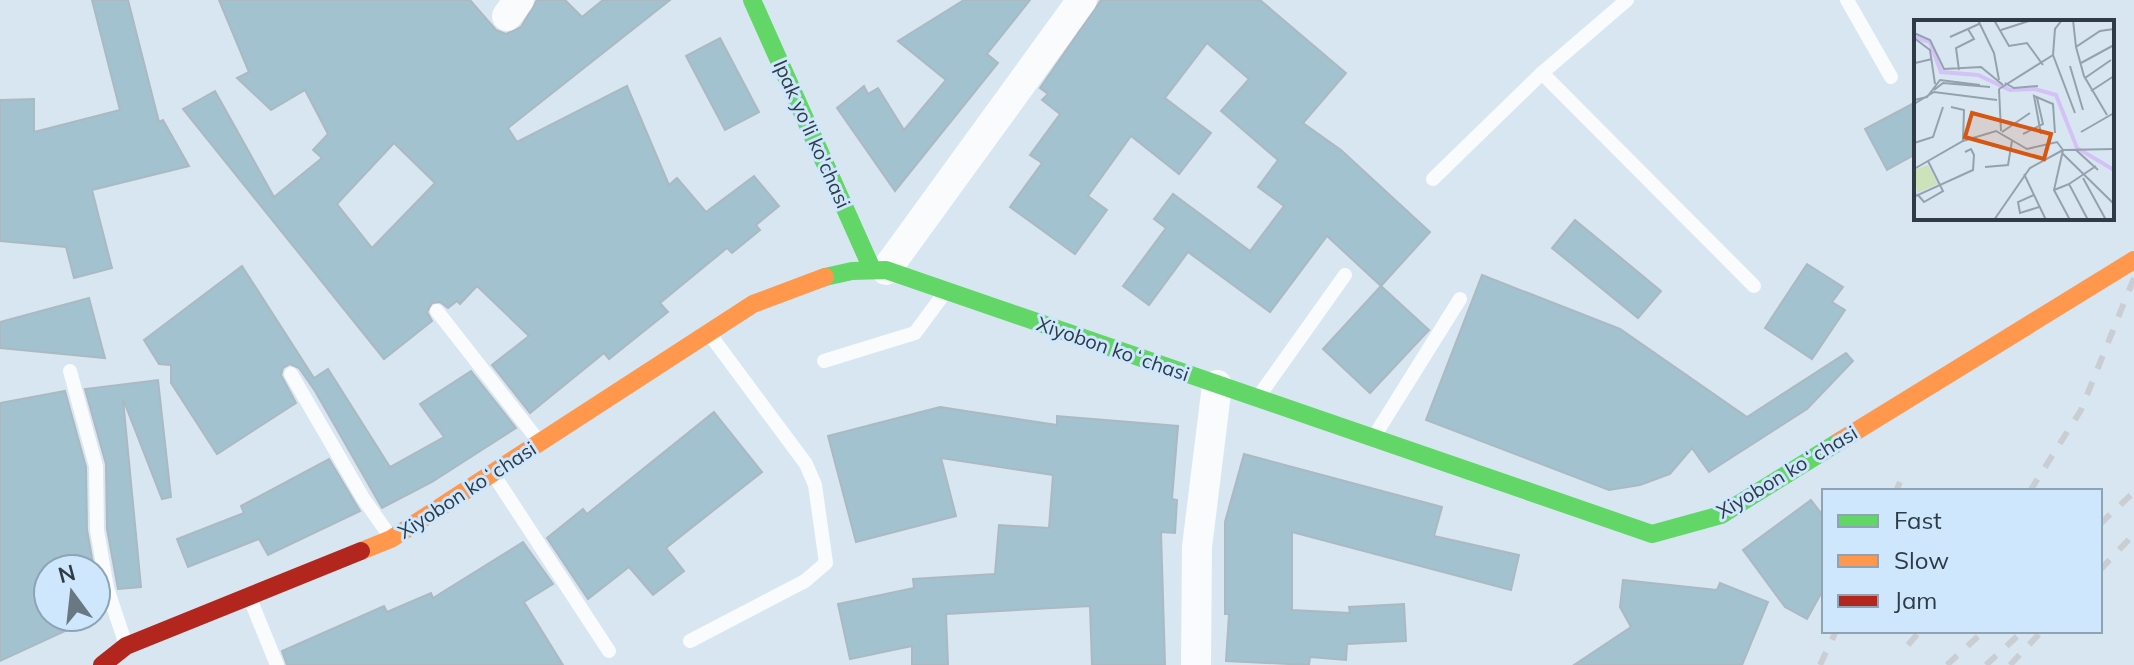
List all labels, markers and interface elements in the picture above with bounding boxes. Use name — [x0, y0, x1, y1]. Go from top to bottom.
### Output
inset map — [1914, 20, 2114, 220]
street label: Ipak yo'li ko'chasi — [769, 56, 856, 212]
street label: Xiyobon koʻchasi — [1034, 311, 1193, 386]
street label: Xiyobon koʻchasi — [1712, 420, 1862, 523]
street label: Xiyobon koʻchasi — [393, 436, 541, 544]
legend — [1822, 489, 2102, 633]
text: Fast — [1894, 505, 1942, 535]
text: Slow — [1894, 545, 1949, 575]
north arrow — [32, 553, 112, 633]
text: N — [55, 558, 78, 589]
text: Jam — [1894, 585, 1937, 615]

